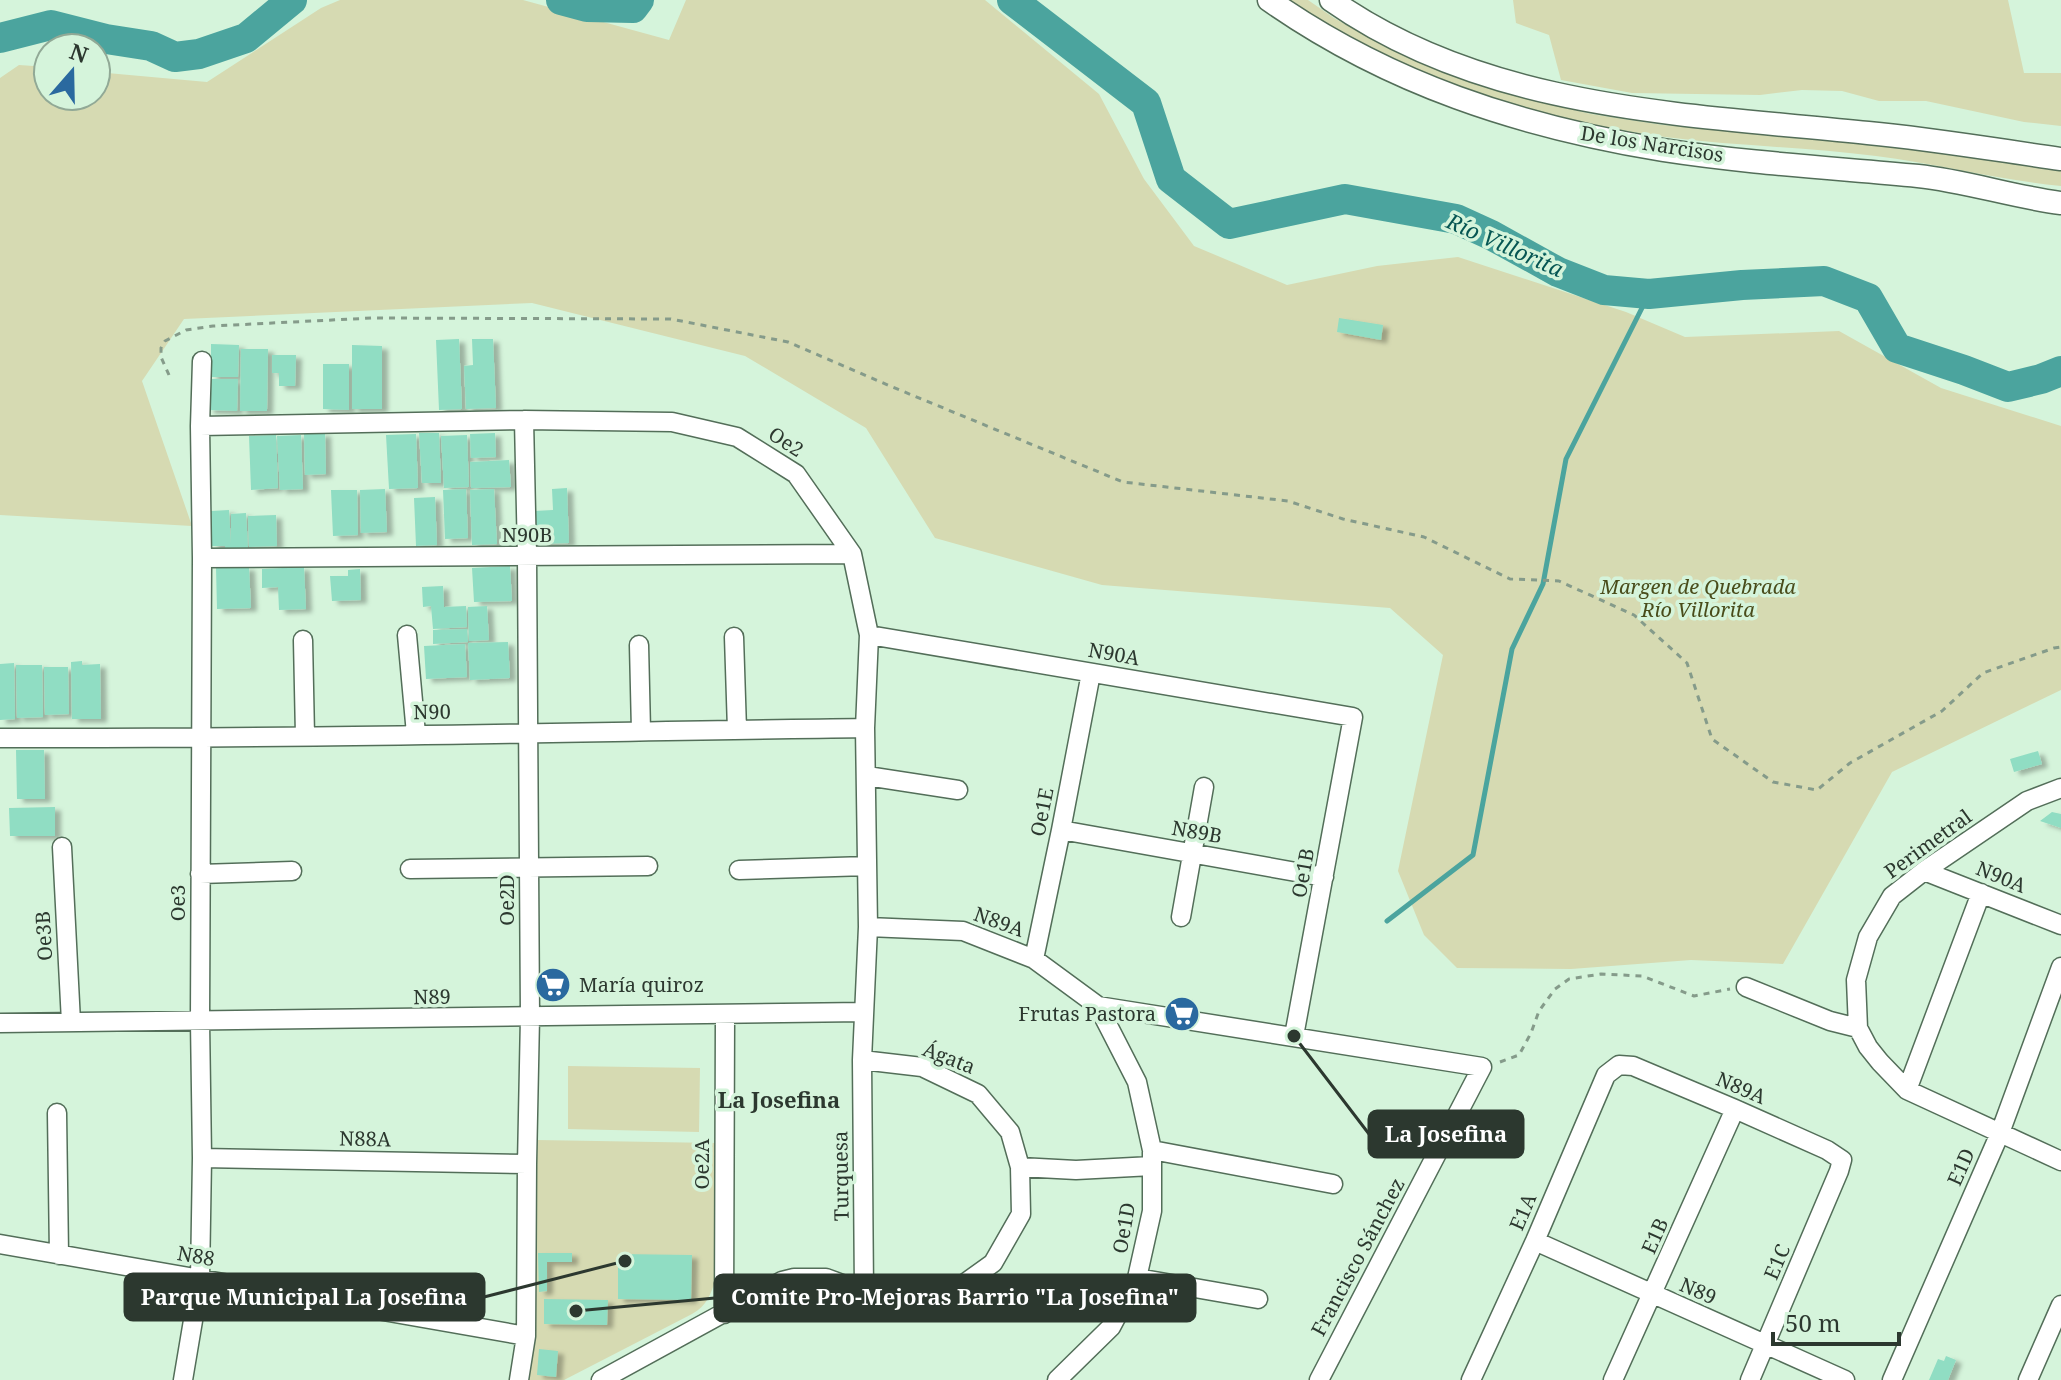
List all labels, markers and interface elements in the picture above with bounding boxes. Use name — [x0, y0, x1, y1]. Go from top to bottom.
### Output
north arrow — [32, 32, 112, 112]
text: N — [66, 35, 92, 69]
street label: De los Narcisos — [1579, 119, 1725, 168]
water label: Río Villorita — [1441, 205, 1569, 283]
street label: Oe2 — [764, 420, 809, 463]
street label: N90B — [502, 521, 552, 548]
park label: Margen de Quebrada Río Villorita — [1599, 573, 1796, 623]
street label: N90A — [1086, 636, 1143, 671]
street label: N90 — [413, 698, 451, 725]
street label: Oe1E — [1024, 785, 1059, 839]
street label: Perimetral — [1879, 803, 1977, 884]
street label: N89B — [1170, 814, 1224, 849]
street label: Oe1B — [1285, 846, 1320, 900]
street label: N90A — [1972, 854, 2031, 899]
street label: Oe2D — [493, 874, 520, 926]
street label: Oe3 — [164, 885, 191, 921]
street label: N89A — [970, 900, 1029, 943]
street label: Oe3B — [29, 910, 58, 962]
supermarket icon: María quiroz — [534, 966, 572, 1004]
place label: María quiroz — [579, 971, 704, 998]
street label: N89 — [413, 983, 451, 1010]
supermarket icon: Frutas Pastora — [1163, 995, 1201, 1033]
place label: Frutas Pastora — [1018, 1000, 1156, 1027]
street label: Ágata — [919, 1035, 979, 1080]
street label: N89A — [1712, 1065, 1771, 1110]
district label: La Josefina — [718, 1084, 840, 1114]
callout: La Josefina — [1369, 1111, 1523, 1157]
text: La Josefina — [1385, 1118, 1507, 1148]
street label: N88A — [339, 1125, 392, 1152]
street label: Turquesa — [826, 1131, 855, 1221]
street label: Oe2A — [688, 1138, 715, 1189]
street label: E1D — [1940, 1144, 1981, 1190]
street label: Francisco Sánchez — [1304, 1173, 1411, 1341]
street label: E1A — [1503, 1188, 1543, 1234]
street label: Oe1D — [1106, 1200, 1141, 1256]
street label: E1B — [1635, 1214, 1674, 1258]
street label: N88 — [175, 1239, 217, 1272]
street label: E1C — [1757, 1240, 1796, 1284]
street label: N89 — [1676, 1271, 1721, 1310]
callout: Parque Municipal La Josefina — [125, 1274, 484, 1320]
callout: Comite Pro-Mejoras Barrio "La Josefina" — [715, 1275, 1195, 1321]
text: Parque Municipal La Josefina — [141, 1281, 467, 1311]
text: Comite Pro-Mejoras Barrio "La Josefina" — [731, 1281, 1179, 1311]
scale bar — [1773, 1296, 1899, 1346]
text: 50 m — [1785, 1306, 1841, 1339]

